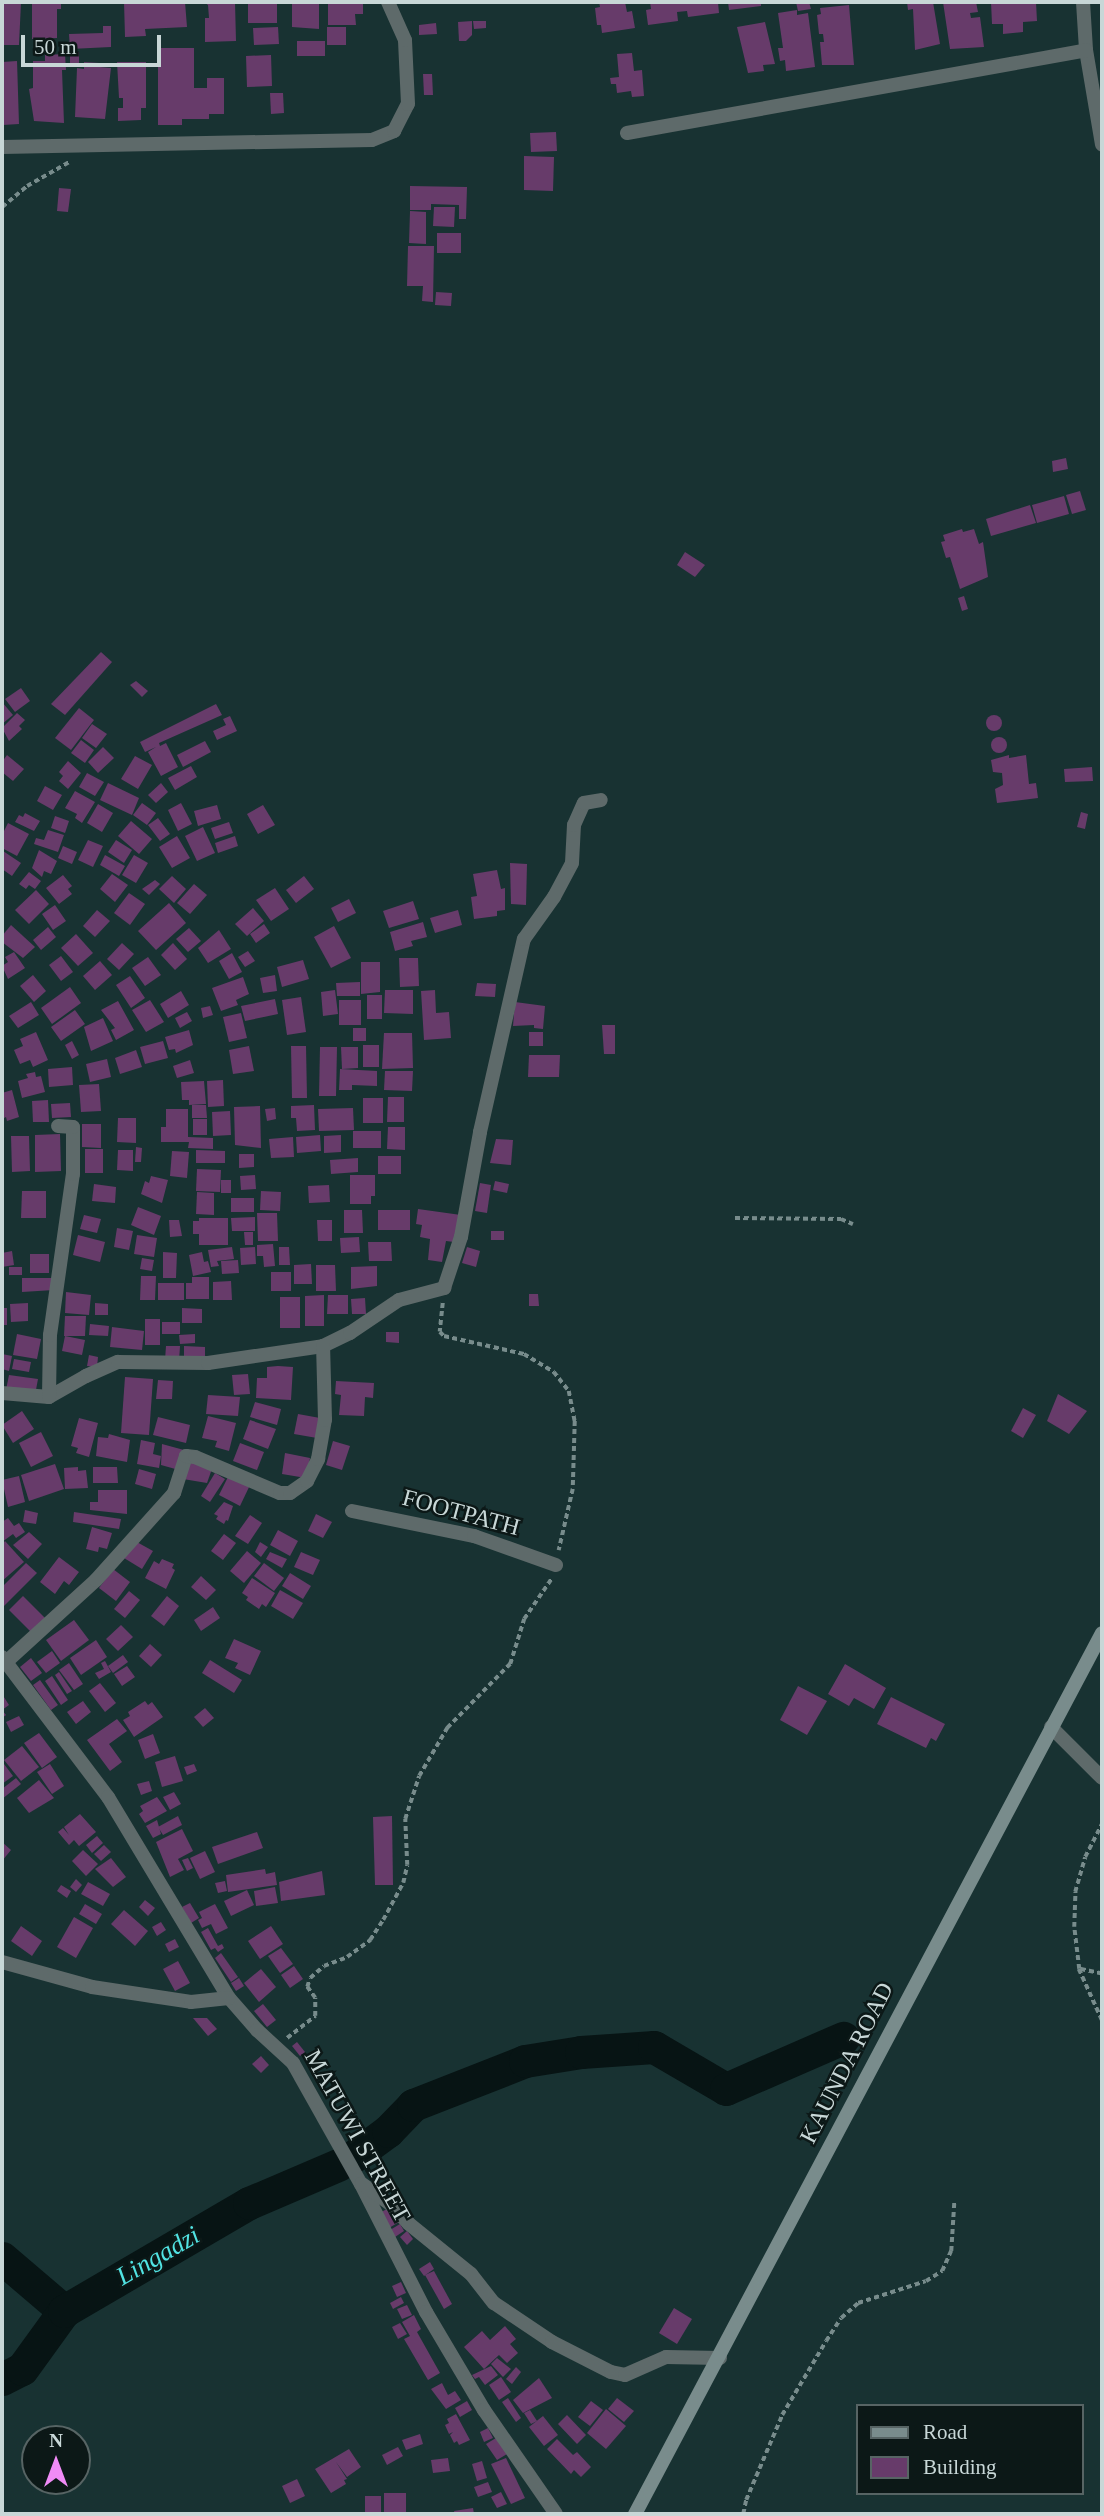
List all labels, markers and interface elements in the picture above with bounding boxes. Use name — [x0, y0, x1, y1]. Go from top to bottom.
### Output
scale bar — [24, 21, 164, 65]
text: 50 m — [34, 35, 77, 59]
street label: FOOTPATH — [399, 1483, 523, 1543]
street label: KAUNDA ROAD — [794, 1977, 900, 2149]
street label: MATUWI STREET — [298, 2045, 416, 2227]
water label: Lingadzi — [111, 2220, 205, 2292]
legend — [856, 2404, 1083, 2495]
text: Road — [923, 2420, 967, 2444]
north arrow — [21, 2425, 91, 2495]
text: N — [49, 2430, 63, 2451]
text: Building — [923, 2455, 997, 2479]

